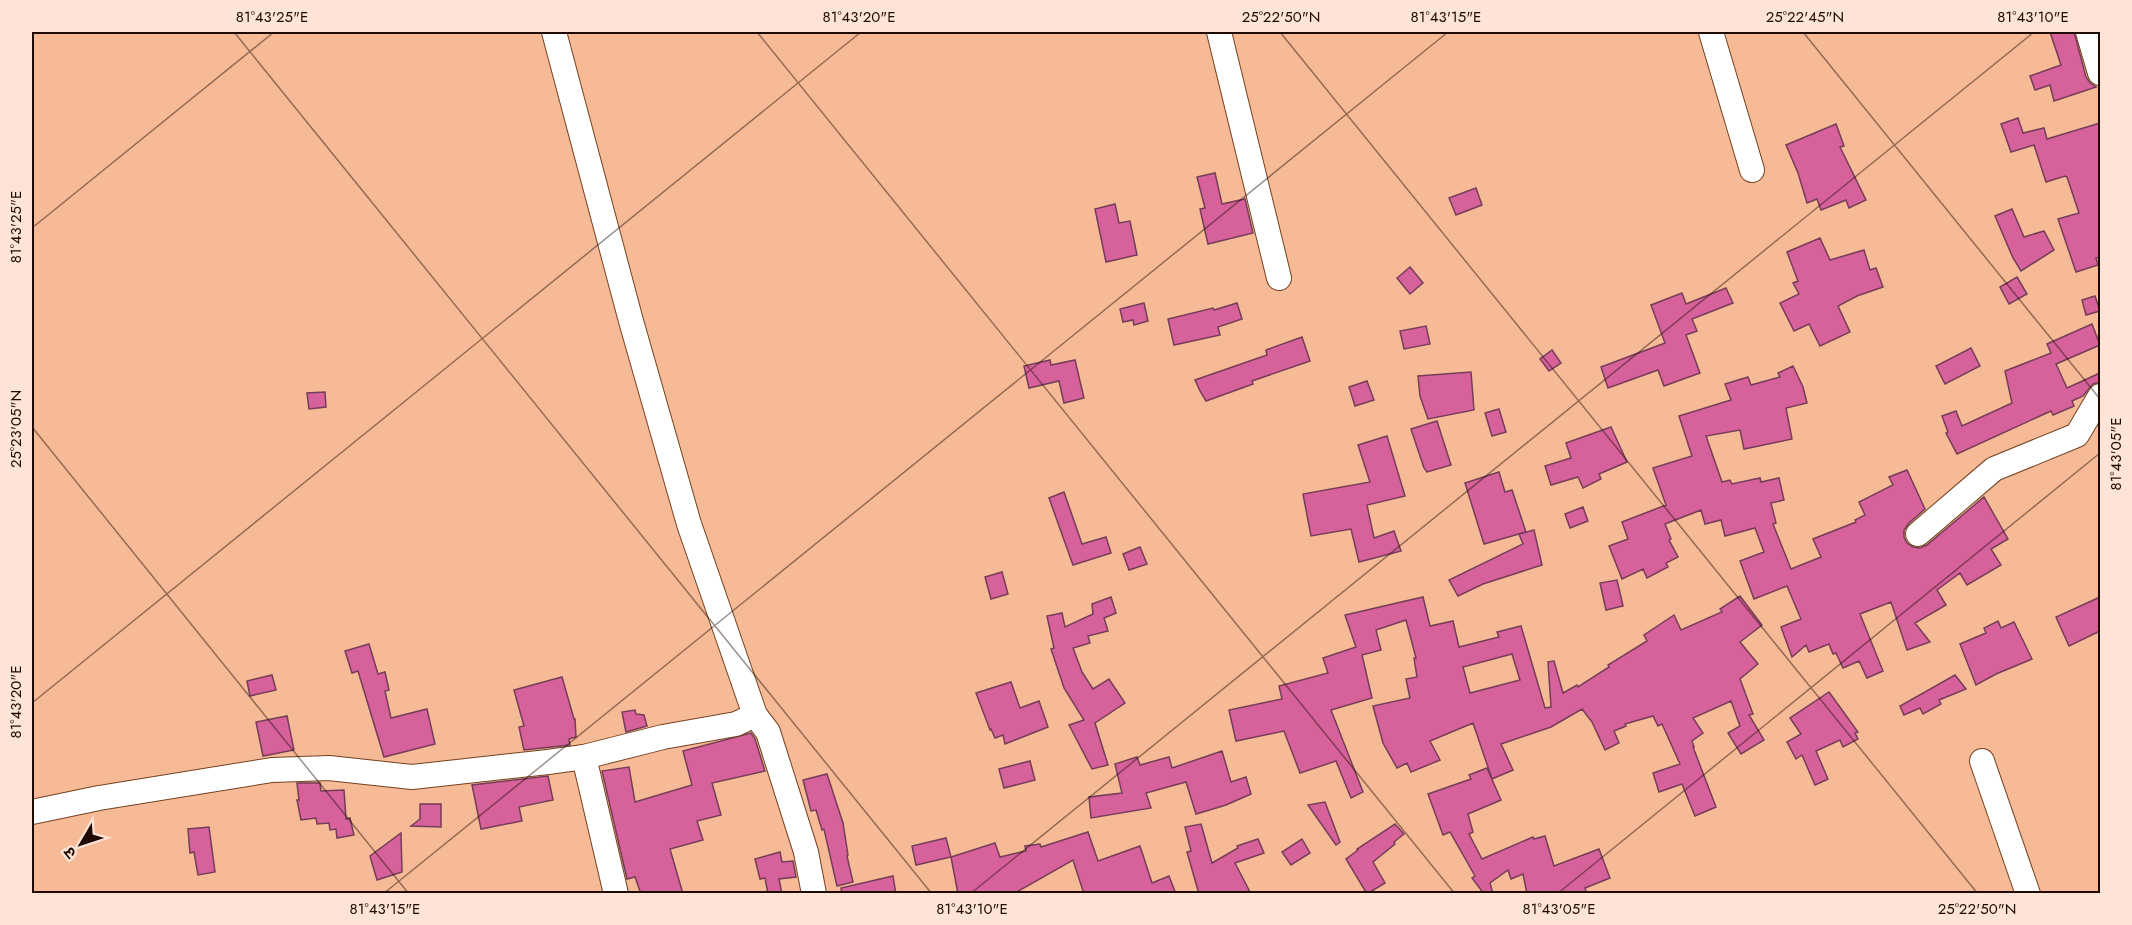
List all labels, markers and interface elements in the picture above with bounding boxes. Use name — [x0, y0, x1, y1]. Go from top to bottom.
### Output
text: 81°43'25"E — [236, 6, 308, 28]
text: 81°43'20"E — [822, 6, 896, 28]
text: 25°22'50"N — [1242, 6, 1320, 28]
text: 81°43'15"E — [1411, 6, 1481, 28]
text: 25°22'45"N — [1766, 6, 1844, 28]
text: 81°43'10"E — [1997, 6, 2069, 28]
text: 81°43'25"E — [5, 191, 27, 263]
text: 25°23'05"N — [5, 390, 27, 468]
text: 81°43'05"E — [2105, 417, 2127, 491]
text: 81°43'20"E — [5, 665, 27, 739]
north arrow — [51, 814, 111, 874]
text: उ — [57, 842, 82, 864]
text: 81°43'15"E — [350, 898, 420, 920]
text: 81°43'10"E — [936, 898, 1008, 920]
text: 81°43'05"E — [1522, 898, 1596, 920]
text: 25°22'50"N — [1938, 898, 2016, 920]

